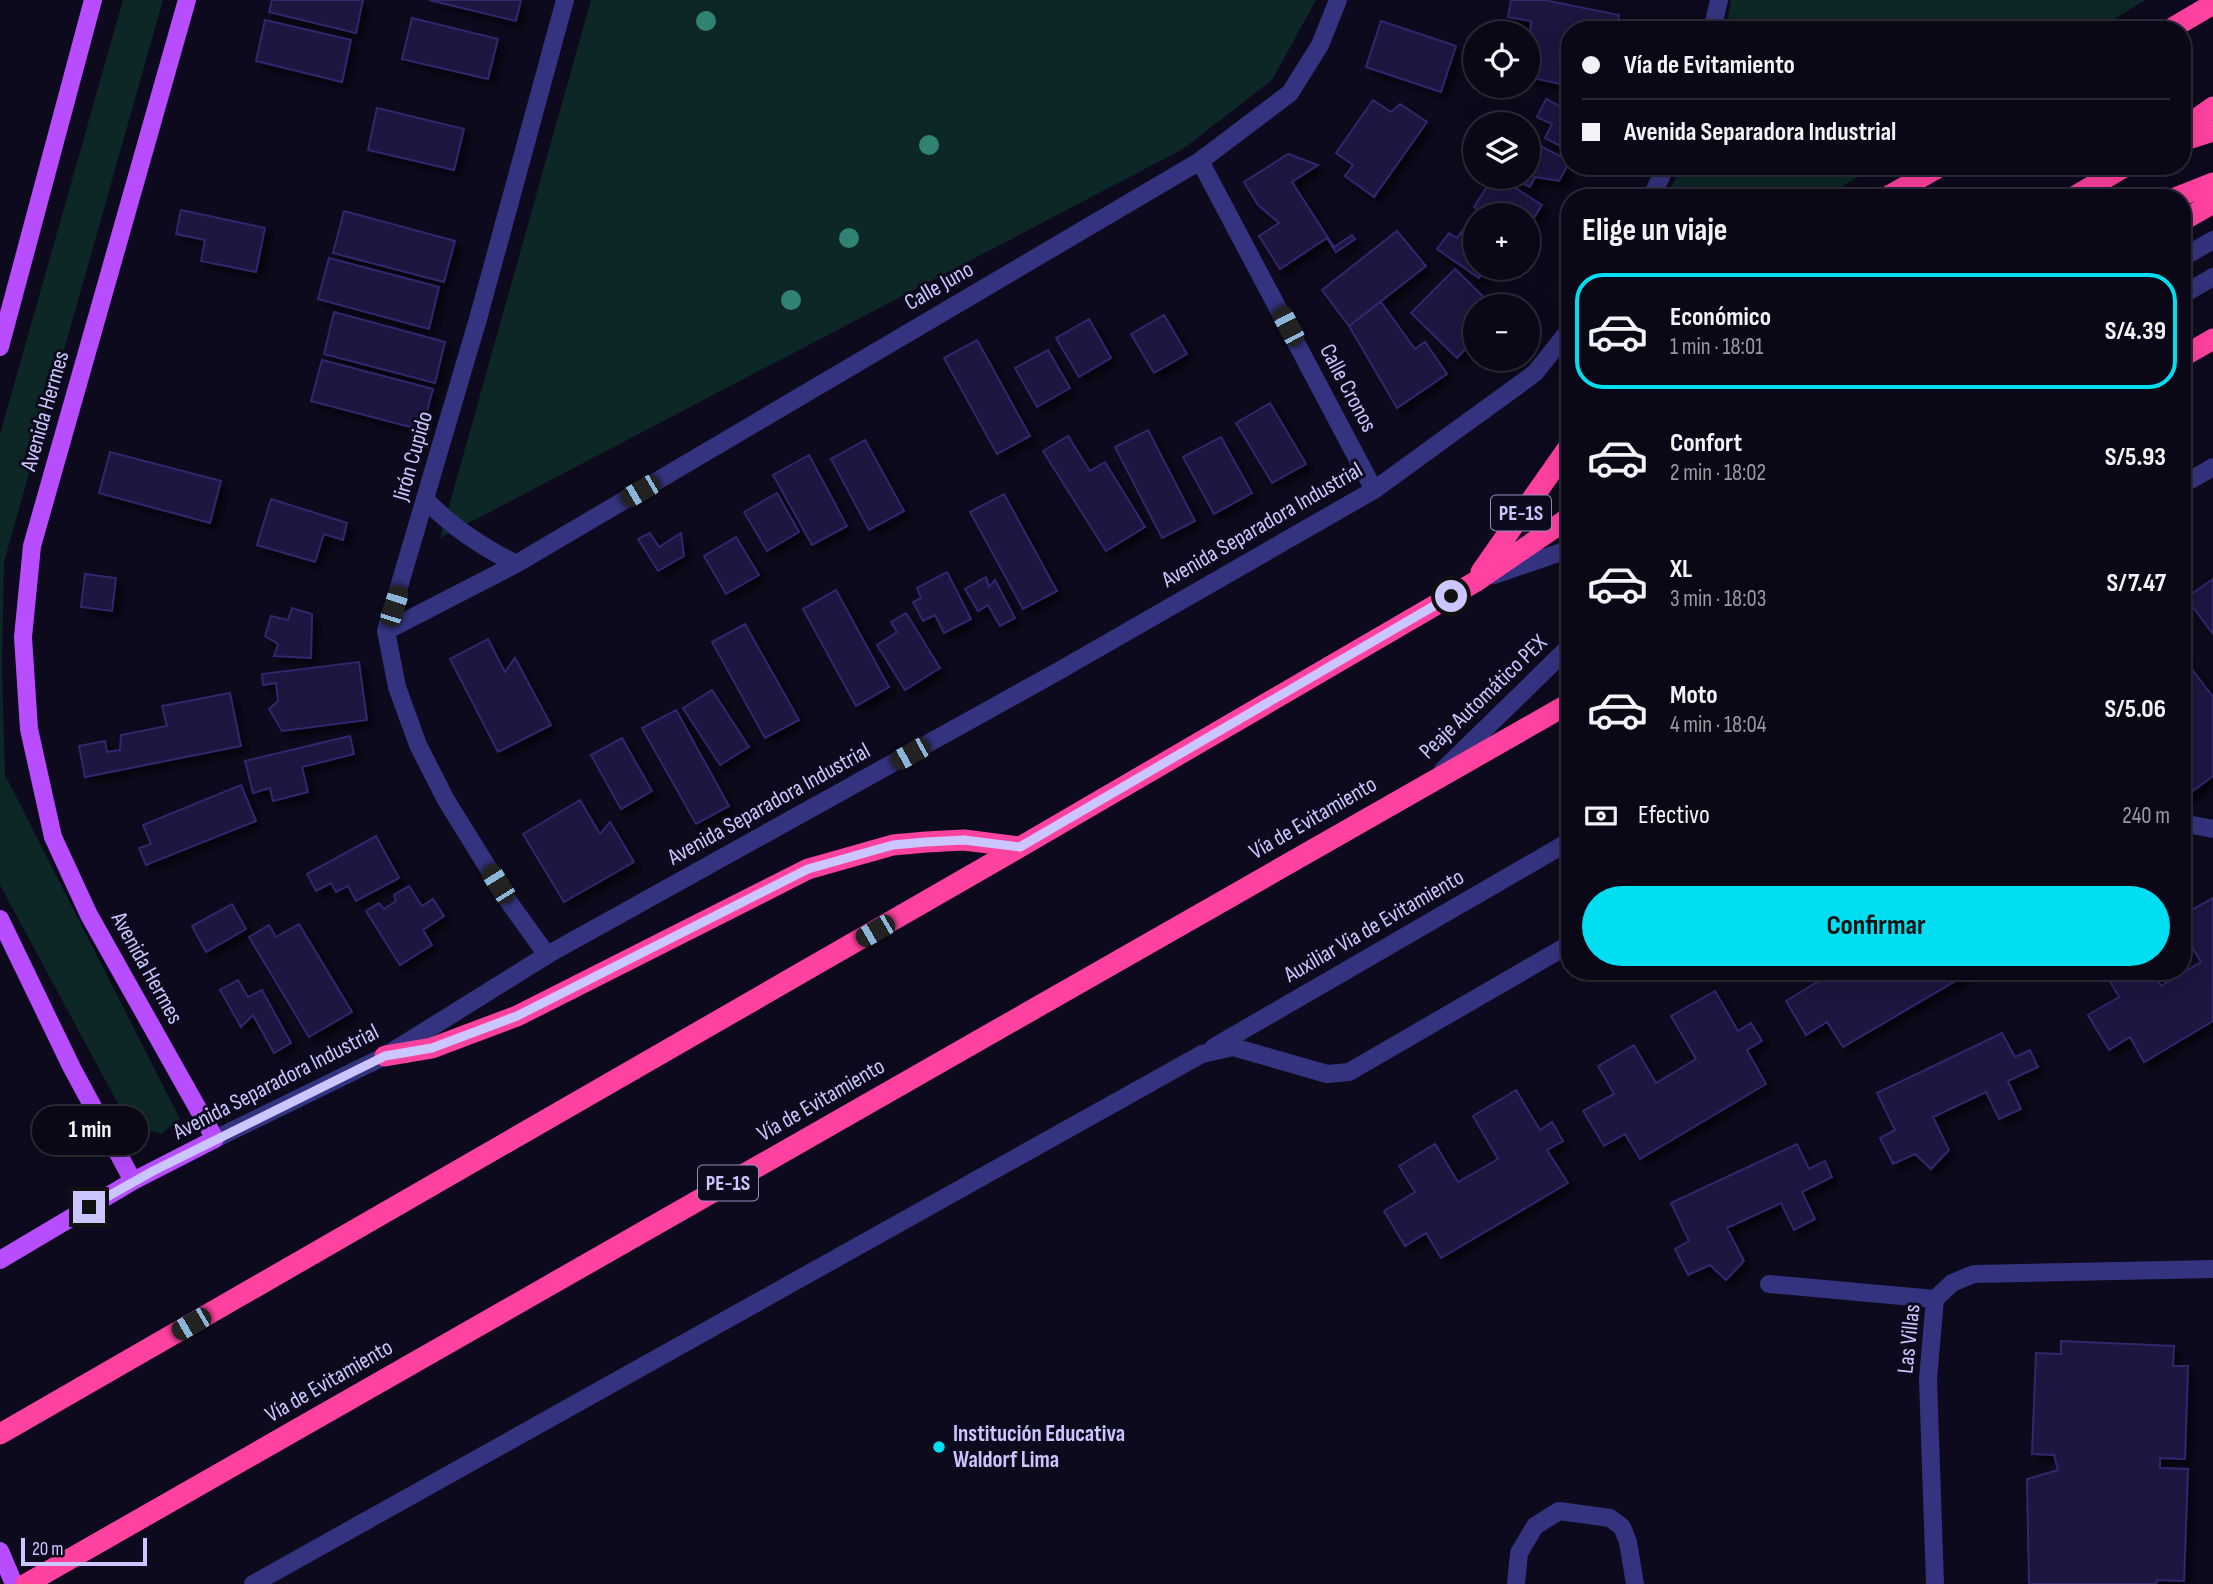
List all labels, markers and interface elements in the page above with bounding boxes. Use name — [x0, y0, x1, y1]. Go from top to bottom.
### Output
map controls — [1463, 21, 1540, 371]
button: locate — [1463, 21, 1540, 98]
text: Vía de Evitamiento — [1624, 50, 1795, 81]
button: layers — [1463, 112, 1540, 189]
text: Avenida Separadora Industrial — [1624, 117, 1896, 148]
button: + — [1463, 203, 1540, 280]
text: Elige un viaje — [1582, 211, 1727, 250]
street label: Calle Juno — [900, 255, 978, 317]
button: − — [1463, 294, 1540, 371]
icon: car — [1586, 300, 1649, 363]
text: Económico — [1670, 302, 1771, 333]
car — [1269, 303, 1308, 349]
text: S/4.39 — [2105, 316, 2166, 347]
text: 1 min · 18:01 — [1670, 333, 1763, 361]
street label: Calle Cronos — [1313, 339, 1383, 437]
street label: Avenida Hermes — [14, 348, 75, 475]
street label: Jirón Cupido — [387, 408, 439, 505]
icon: car — [1586, 426, 1649, 489]
text: Confort — [1670, 428, 1742, 459]
text: S/5.93 — [2105, 442, 2166, 473]
street label: Avenida Separadora Industrial — [1156, 456, 1367, 594]
text: 2 min · 18:02 — [1670, 459, 1766, 487]
car — [617, 471, 664, 511]
road number: PE-1S — [1491, 496, 1551, 530]
icon: car — [1586, 552, 1649, 615]
text: XL — [1670, 554, 1692, 585]
text: S/7.47 — [2107, 568, 2166, 599]
route start — [1435, 580, 1467, 612]
car — [378, 583, 411, 629]
text: 3 min · 18:03 — [1670, 585, 1766, 613]
street label: Peaje Automático PEX — [1413, 629, 1553, 765]
icon: car — [1586, 678, 1649, 741]
text: Moto — [1670, 680, 1718, 711]
text: S/5.06 — [2104, 694, 2166, 725]
text: 4 min · 18:04 — [1670, 711, 1766, 739]
car — [887, 735, 934, 773]
street label: Avenida Separadora Industrial — [662, 737, 875, 872]
street label: Vía de Evitamiento — [1244, 770, 1382, 866]
icon: cash — [1582, 797, 1620, 835]
text: Efectivo — [1638, 800, 1710, 831]
text: 240 m — [2122, 802, 2170, 830]
car — [478, 861, 519, 907]
street label: Auxiliar Via de Evitamiento — [1278, 863, 1469, 989]
button: Confirmar — [1582, 886, 2170, 966]
street label: Avenida Hermes — [104, 906, 189, 1029]
car — [852, 911, 899, 951]
street label: Avenida Separadora Industrial — [168, 1018, 384, 1146]
street label: Vía de Evitamiento — [752, 1052, 890, 1148]
callout: 1 min — [31, 1106, 147, 1154]
text: 1 min — [69, 1116, 111, 1144]
road number: PE-1S — [698, 1166, 758, 1200]
route end — [73, 1191, 105, 1223]
street label: Las Villas — [1891, 1303, 1927, 1375]
car — [168, 1304, 215, 1344]
street label: Vía de Evitamiento — [260, 1333, 398, 1429]
place label: Institución Educativa Waldorf Lima — [953, 1420, 1125, 1474]
marker: Institución Educativa Waldorf Lima — [931, 1439, 947, 1455]
scale bar — [21, 1535, 147, 1567]
text: 20 m — [32, 1538, 64, 1561]

